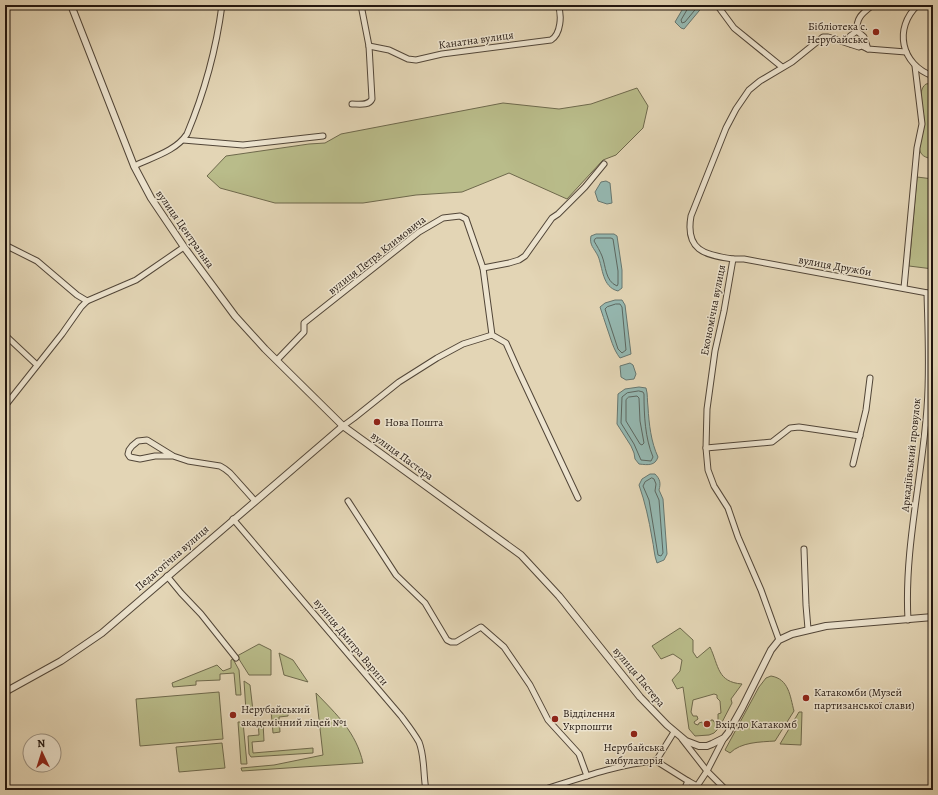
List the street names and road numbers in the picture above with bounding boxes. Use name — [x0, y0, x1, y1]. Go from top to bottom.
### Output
street label: Канатна вулиця — [438, 27, 514, 53]
street label: вулиця Центральна — [152, 187, 218, 272]
street label: вулиця Петра Климовича — [325, 212, 430, 298]
street label: вулиця Дружби — [797, 252, 873, 280]
street label: Економічна вулиця — [697, 263, 729, 357]
street label: Аркадіївський провулок — [897, 397, 924, 514]
street label: вулиця Пастера — [368, 428, 437, 484]
street label: Педагогічна вулиця — [132, 522, 212, 594]
street label: вулиця Дмитра Вариги — [310, 595, 392, 689]
street label: вулиця Пастера — [609, 644, 669, 711]

